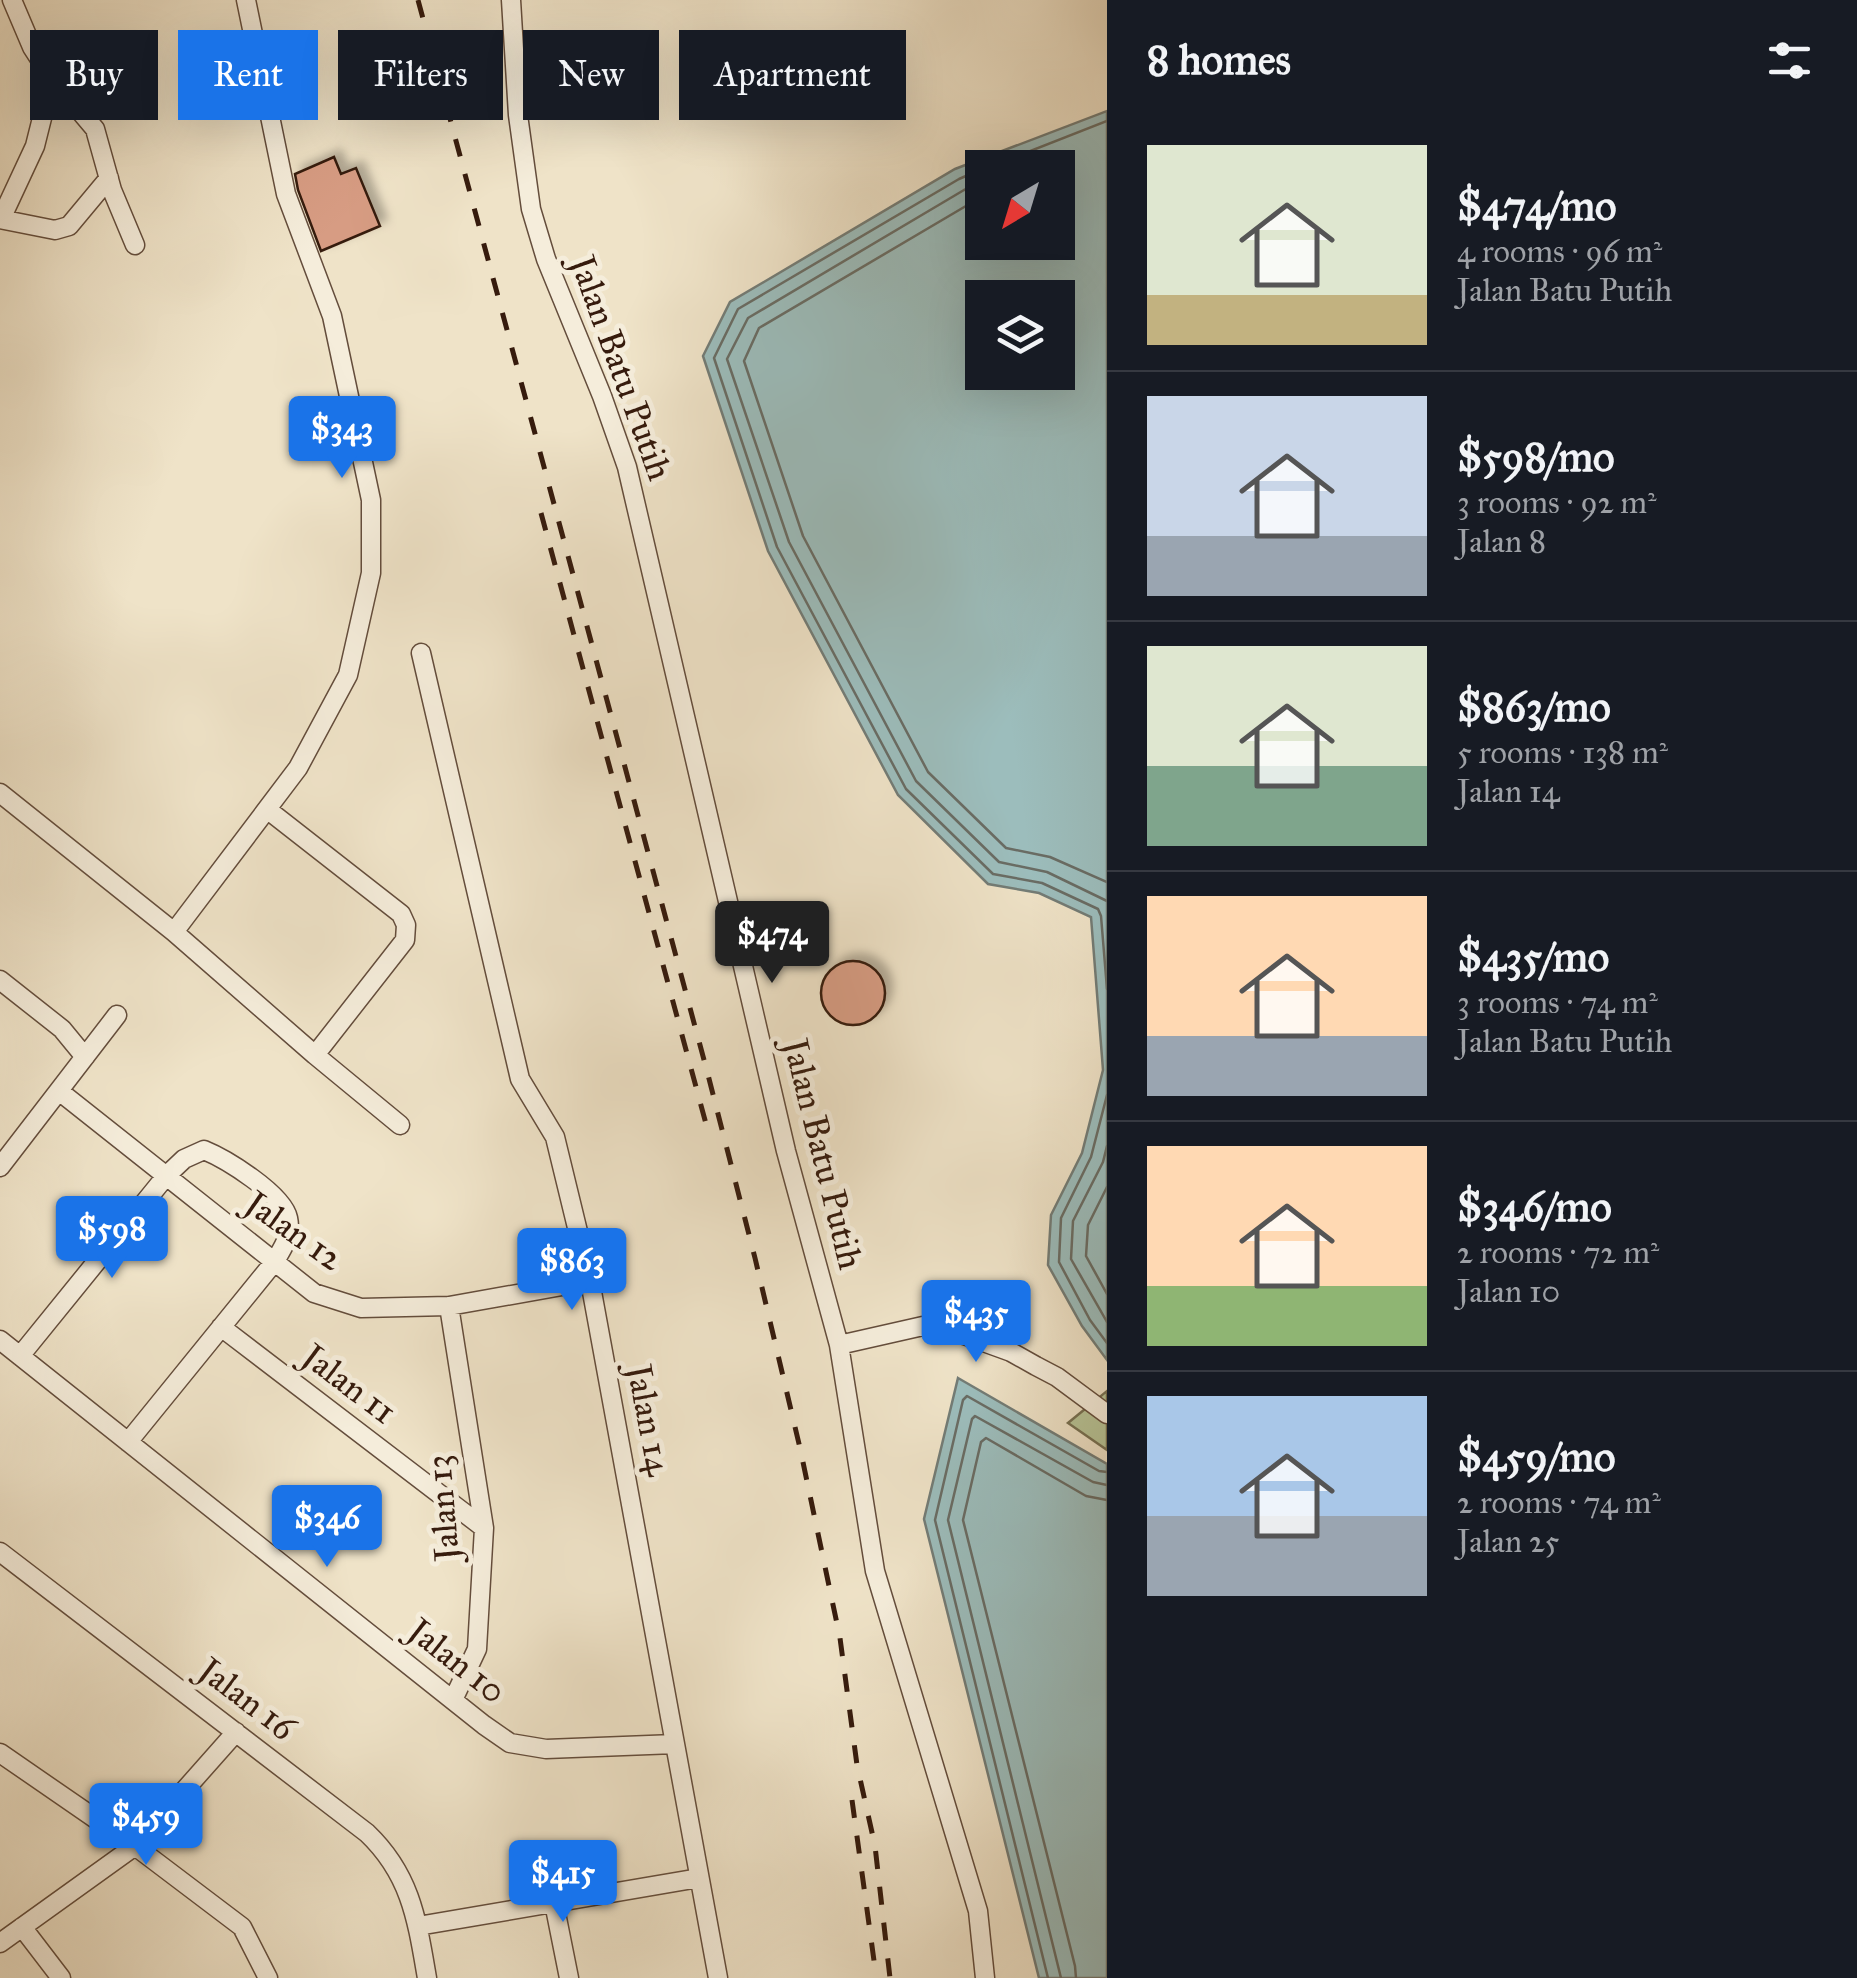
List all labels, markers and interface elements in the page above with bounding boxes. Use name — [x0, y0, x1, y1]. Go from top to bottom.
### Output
chip: Buy — [30, 30, 158, 120]
chip: Rent — [178, 30, 318, 120]
chip: Filters — [338, 30, 503, 120]
chip: New — [523, 30, 659, 120]
chip: Apartment — [679, 30, 906, 120]
icon: filters — [1762, 33, 1817, 88]
text: 8 homes — [1147, 34, 1291, 86]
north arrow — [965, 150, 1075, 260]
map controls — [965, 150, 1075, 390]
text: $474/mo — [1457, 180, 1617, 232]
icon: home — [1227, 185, 1347, 305]
text: 4 rooms · 96 m² — [1457, 232, 1662, 271]
street label: Jalan Batu Putih — [559, 246, 681, 486]
text: Jalan Batu Putih — [1457, 271, 1672, 310]
button: layers — [965, 280, 1075, 390]
pin: $343 — [283, 396, 401, 481]
text: $343 — [311, 409, 373, 448]
text: $598/mo — [1457, 431, 1615, 483]
icon: home — [1227, 436, 1347, 556]
text: 3 rooms · 92 m² — [1457, 483, 1657, 522]
text: Jalan 8 — [1457, 522, 1546, 561]
text: $863/mo — [1457, 681, 1611, 733]
icon: home — [1227, 686, 1347, 806]
text: 5 rooms · 138 m² — [1457, 733, 1668, 772]
text: Jalan 14 — [1457, 772, 1560, 811]
pin: $474 — [713, 901, 831, 986]
text: $474 — [737, 914, 807, 953]
text: $435/mo — [1457, 931, 1609, 983]
icon: home — [1227, 936, 1347, 1056]
text: 3 rooms · 74 m² — [1457, 983, 1658, 1022]
text: Jalan Batu Putih — [1457, 1022, 1672, 1061]
street label: Jalan Batu Putih — [773, 1031, 872, 1273]
street label: Jalan 12 — [233, 1180, 352, 1281]
text: $346/mo — [1457, 1181, 1612, 1233]
icon: home — [1227, 1186, 1347, 1306]
pin: $598 — [53, 1196, 171, 1281]
text: $598 — [78, 1209, 146, 1248]
pin: $863 — [513, 1228, 631, 1313]
text: 2 rooms · 72 m² — [1457, 1233, 1659, 1272]
text: $863 — [539, 1241, 605, 1280]
text: Jalan 10 — [1457, 1272, 1560, 1311]
pin: $435 — [917, 1280, 1035, 1365]
text: $435 — [944, 1293, 1008, 1332]
street label: Jalan 11 — [290, 1332, 404, 1433]
street label: Jalan 14 — [616, 1357, 681, 1481]
text: $459/mo — [1457, 1431, 1616, 1483]
icon: home — [1227, 1436, 1347, 1556]
street label: Jalan 13 — [417, 1453, 469, 1567]
text: 2 rooms · 74 m² — [1457, 1483, 1661, 1522]
pin: $346 — [268, 1485, 386, 1570]
text: $346 — [294, 1498, 360, 1537]
text: Jalan 25 — [1457, 1522, 1559, 1561]
street label: Jalan 10 — [396, 1607, 515, 1713]
street label: Jalan 16 — [187, 1646, 305, 1750]
pin: $459 — [87, 1783, 205, 1868]
text: $459 — [111, 1796, 181, 1835]
pin: $415 — [504, 1840, 622, 1925]
text: $415 — [531, 1853, 595, 1892]

